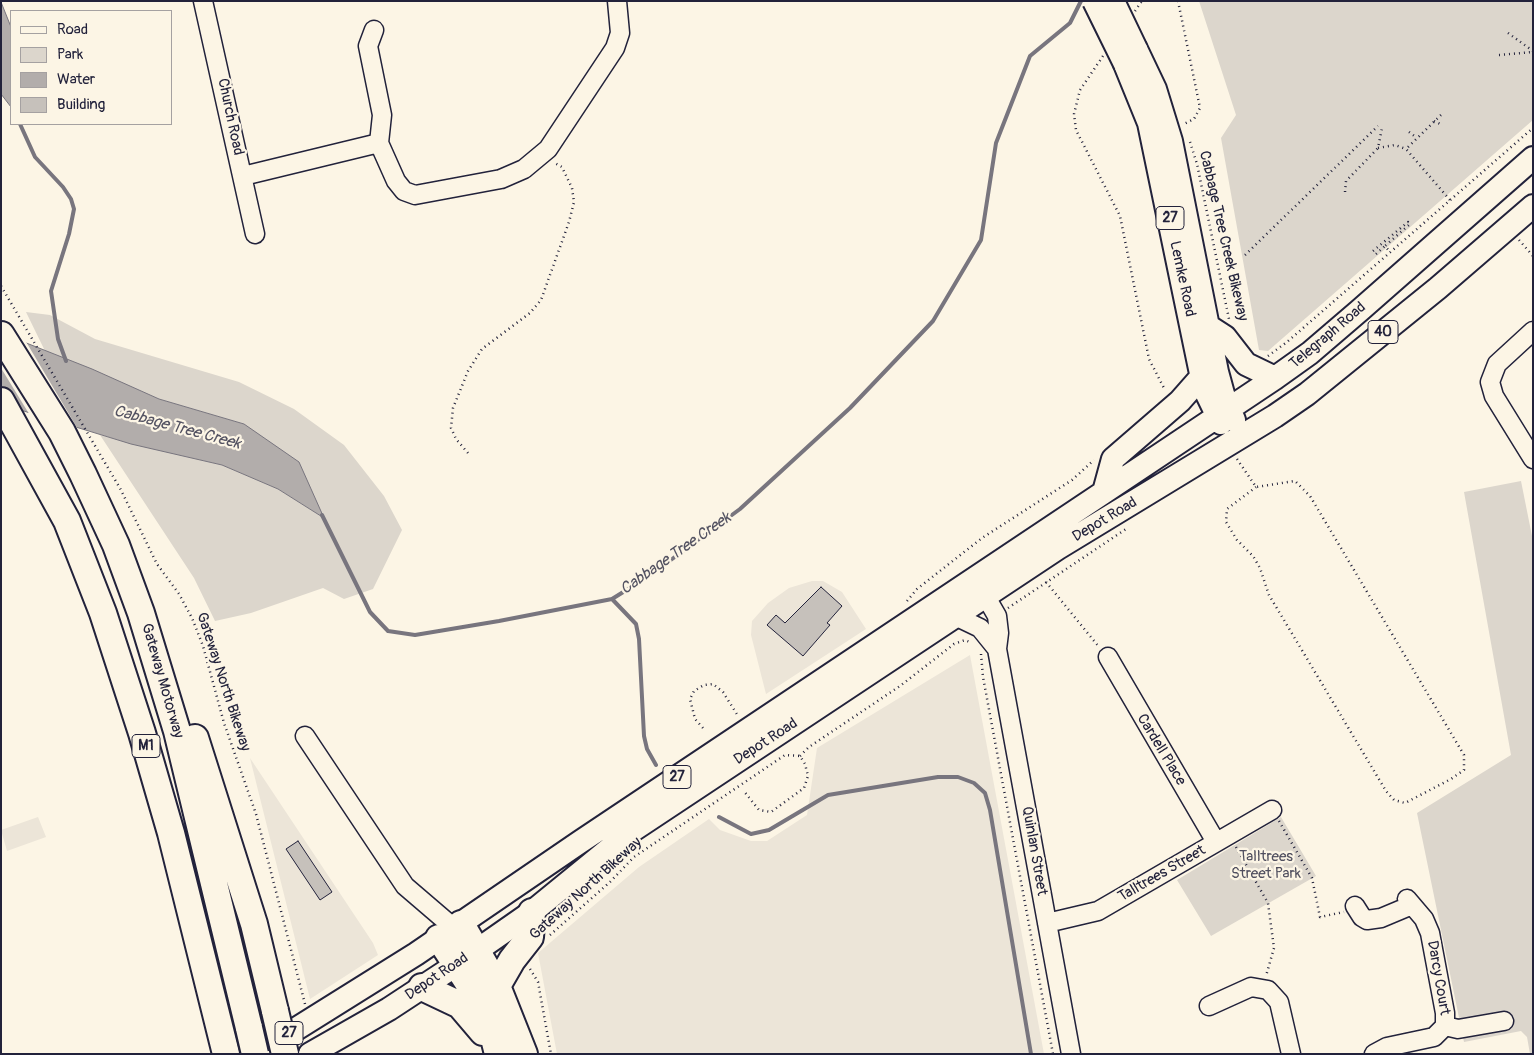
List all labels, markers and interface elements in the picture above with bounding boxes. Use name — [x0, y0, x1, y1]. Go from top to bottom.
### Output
legend — [10, 10, 172, 125]
text: Road — [57, 20, 88, 39]
text: Park — [57, 45, 83, 64]
text: Water — [57, 70, 95, 89]
street label: Church Road — [213, 77, 247, 157]
text: Building — [57, 95, 105, 114]
street label: Cabbage Tree Creek Bikeway — [1195, 149, 1251, 323]
road number: 27 — [1156, 207, 1184, 230]
street label: Lemke Road — [1165, 239, 1199, 319]
street label: Telegraph Road — [1286, 299, 1370, 373]
road number: 40 — [1368, 321, 1398, 344]
water label: Cabbage Tree Creek — [111, 402, 243, 454]
street label: Depot Road — [1069, 494, 1141, 546]
water label: Cabbage Tree Creek — [617, 509, 735, 599]
street label: Gateway North Bikeway — [192, 610, 254, 754]
street label: Gateway Motorway — [137, 622, 187, 740]
street label: Cardell Place — [1133, 711, 1189, 789]
street label: Depot Road — [731, 715, 801, 769]
road number: M1 — [132, 734, 160, 758]
road number: 27 — [663, 766, 691, 789]
street label: Quinlan Street — [1017, 805, 1051, 897]
street label: Gateway North Bikeway — [526, 834, 646, 944]
street label: Talltrees Street — [1115, 842, 1209, 906]
park label: Talltrees Street Park — [1231, 848, 1301, 883]
street label: Darcy Court — [1423, 939, 1453, 1017]
street label: Depot Road — [402, 949, 472, 1005]
road number: 27 — [275, 1021, 303, 1044]

